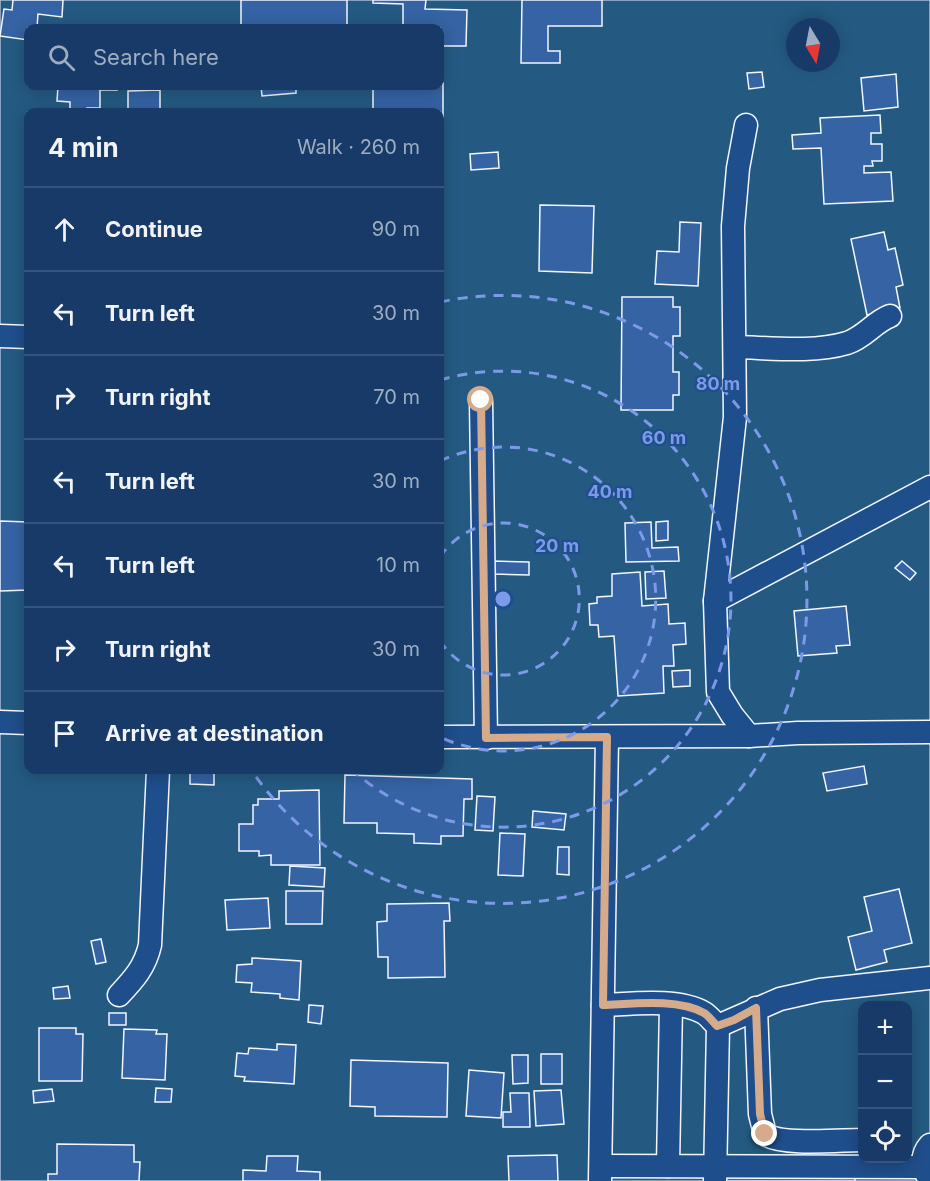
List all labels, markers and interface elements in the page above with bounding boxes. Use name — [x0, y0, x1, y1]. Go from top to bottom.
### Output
north arrow — [786, 18, 840, 72]
search box — [24, 24, 444, 90]
icon: search — [45, 41, 78, 74]
text: Search here — [93, 44, 219, 70]
text: 4 min — [48, 132, 119, 163]
text: Walk · 260 m — [297, 135, 420, 159]
icon: ahead — [48, 213, 81, 246]
text: Continue — [105, 216, 203, 242]
text: 90 m — [372, 217, 420, 241]
icon: left — [48, 297, 81, 330]
text: Turn left — [105, 300, 195, 326]
text: 30 m — [372, 301, 420, 325]
text: 80 m — [696, 373, 740, 394]
icon: right — [48, 381, 81, 414]
text: Turn right — [105, 384, 211, 410]
text: 70 m — [373, 385, 420, 409]
route start — [467, 386, 493, 412]
text: 60 m — [642, 427, 686, 448]
icon: left — [48, 465, 81, 498]
text: Turn left — [105, 468, 195, 494]
text: 30 m — [372, 469, 420, 493]
text: 40 m — [588, 481, 633, 502]
text: 20 m — [535, 535, 579, 556]
icon: left — [48, 549, 81, 582]
text: Turn left — [105, 552, 195, 578]
text: 10 m — [376, 553, 420, 577]
centre of rings — [493, 589, 513, 609]
icon: right — [48, 633, 81, 666]
text: Turn right — [105, 636, 211, 662]
text: 30 m — [372, 637, 420, 661]
icon: arrive — [48, 717, 81, 750]
text: Arrive at destination — [105, 720, 324, 746]
map controls — [858, 1001, 912, 1163]
button: + — [858, 1001, 912, 1055]
button: − — [858, 1055, 912, 1109]
button: locate — [858, 1109, 912, 1163]
route end — [751, 1120, 777, 1146]

